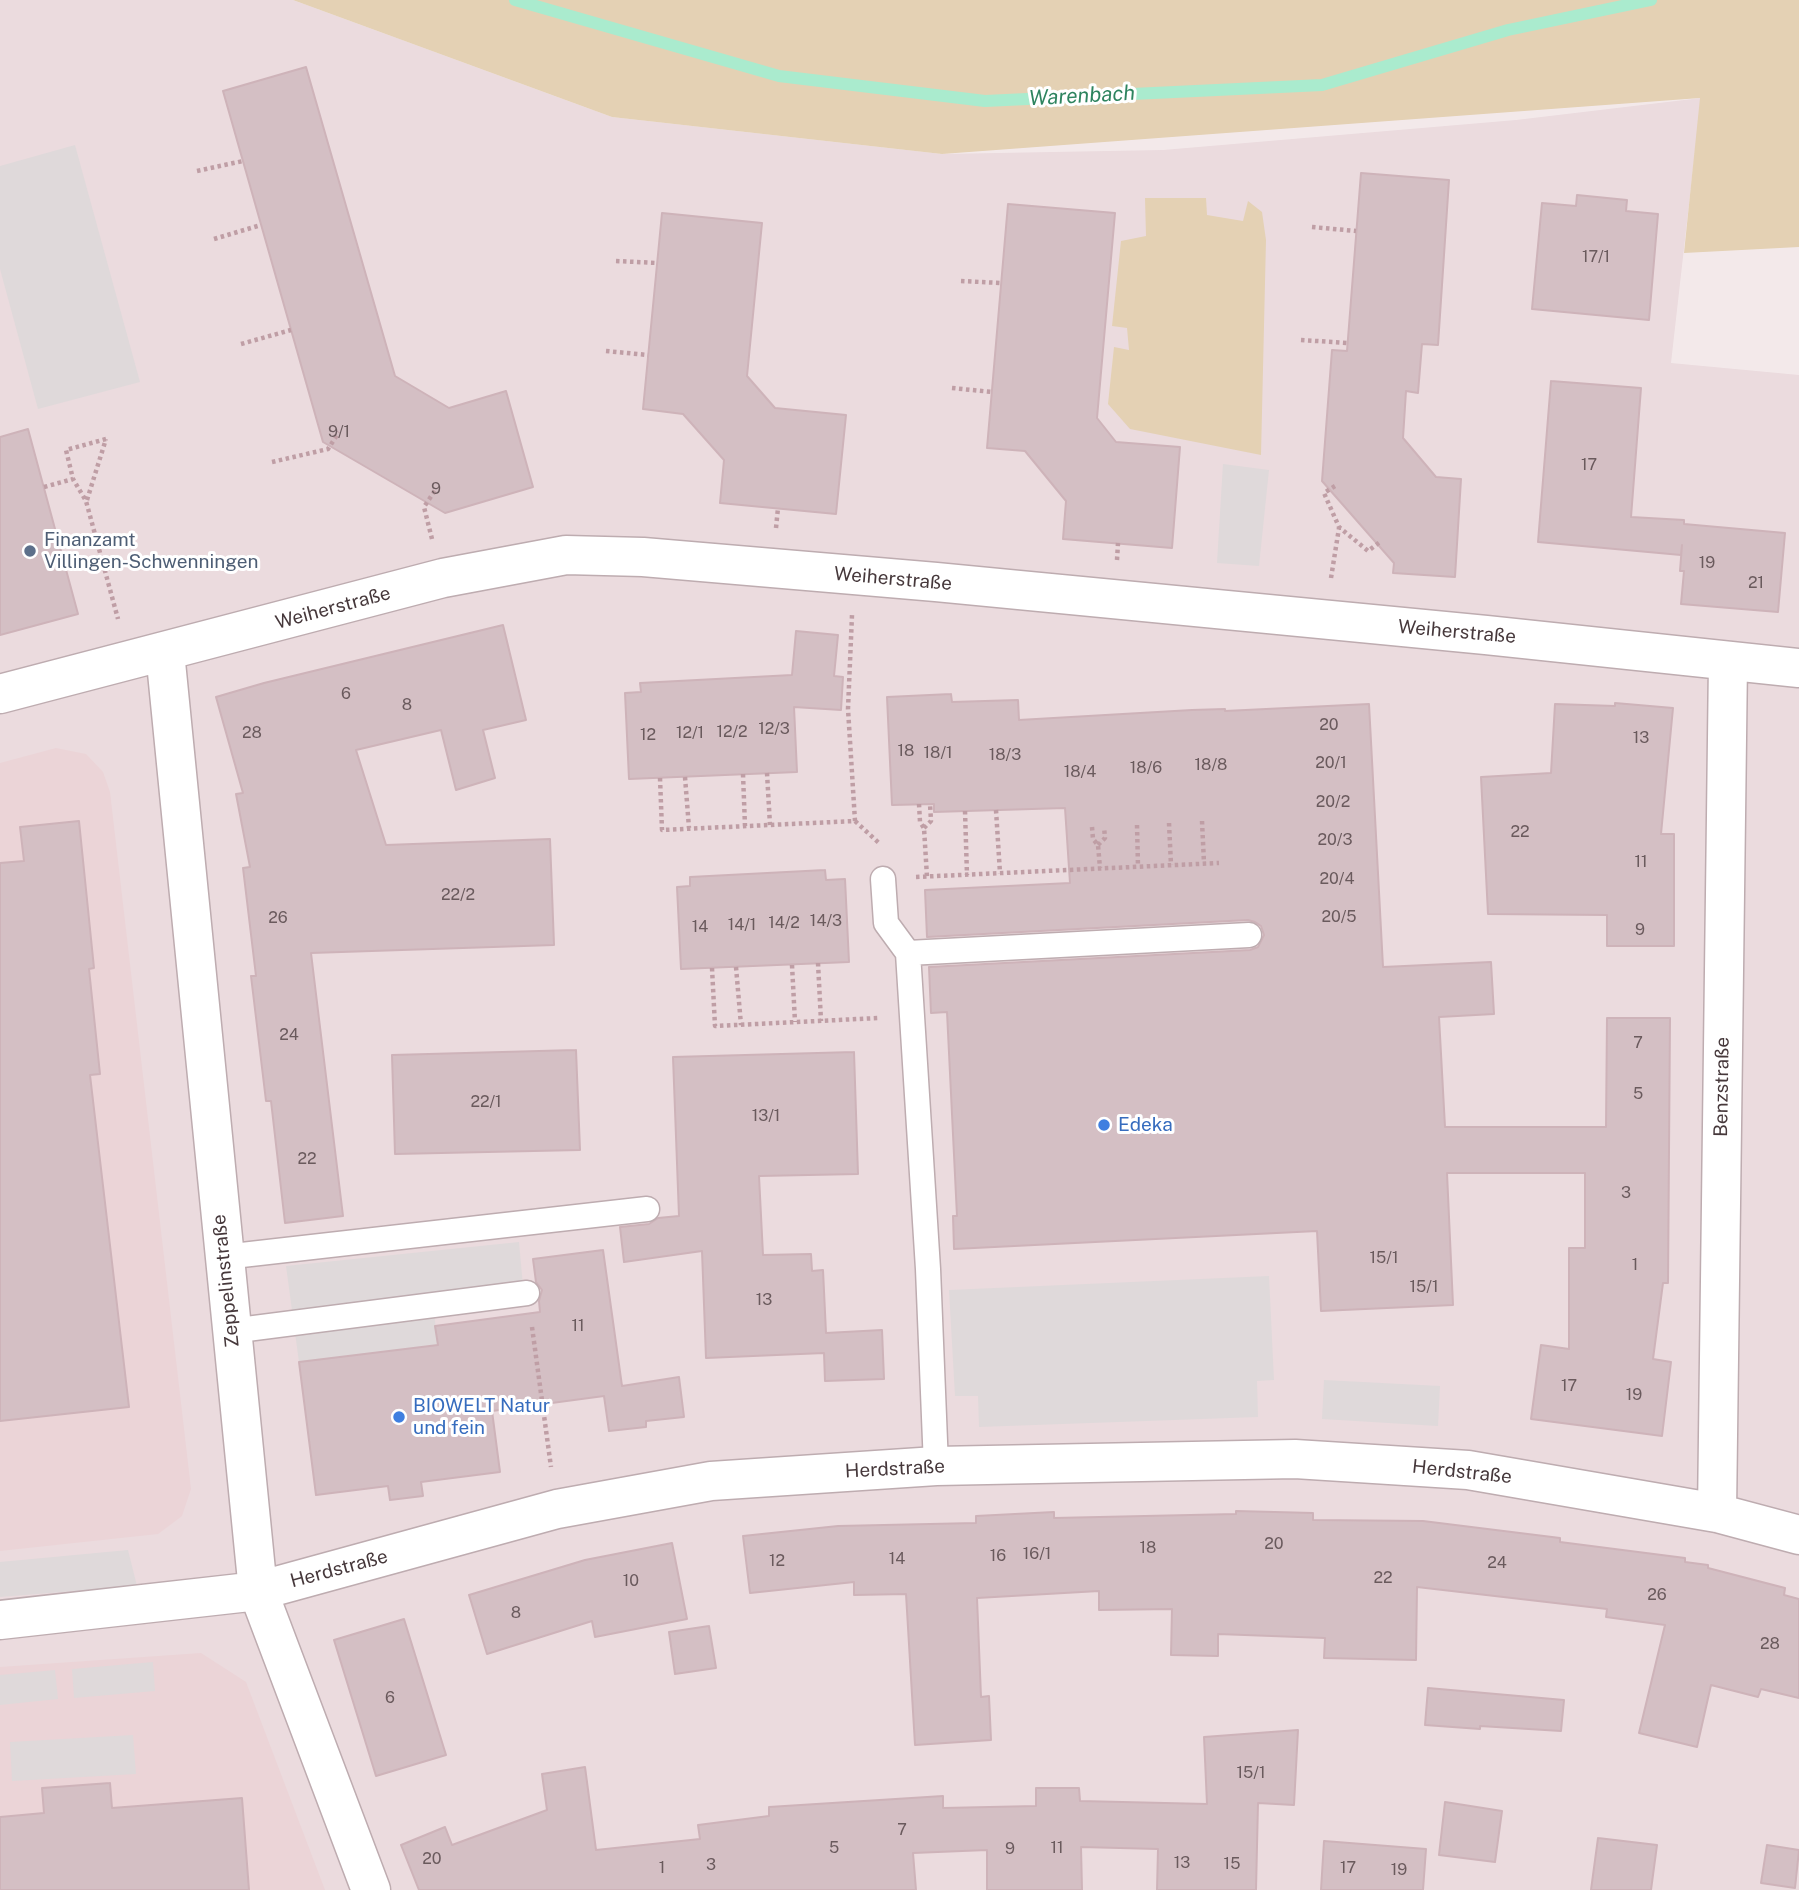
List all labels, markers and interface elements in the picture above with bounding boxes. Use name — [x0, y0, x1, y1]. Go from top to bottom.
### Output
water label: Warenbach — [1028, 81, 1136, 111]
house number: 17/1 — [1582, 247, 1610, 267]
house number: 9/1 — [328, 422, 350, 442]
house number: 17 — [1581, 455, 1597, 475]
house number: 9 — [431, 479, 441, 499]
place label: Finanzamt Villingen-Schwenningen — [44, 529, 258, 573]
marker: Finanzamt Villingen-Schwenningen — [22, 543, 38, 559]
house number: 19 — [1699, 553, 1715, 573]
street label: Weiherstraße — [833, 562, 953, 596]
house number: 21 — [1748, 573, 1764, 593]
street label: Weiherstraße — [273, 582, 393, 634]
street label: Weiherstraße — [1397, 615, 1517, 649]
house number: 6 — [341, 684, 351, 704]
house number: 8 — [402, 695, 412, 715]
house number: 20 — [1319, 715, 1339, 735]
house number: 12/3 — [758, 719, 790, 739]
house number: 12/2 — [716, 722, 748, 742]
house number: 28 — [242, 723, 262, 743]
house number: 12/1 — [676, 723, 704, 743]
house number: 12 — [640, 725, 656, 745]
house number: 13 — [1633, 728, 1649, 748]
house number: 18 — [898, 741, 914, 761]
house number: 18/1 — [924, 743, 952, 763]
house number: 18/3 — [989, 745, 1021, 765]
house number: 20/1 — [1315, 753, 1347, 773]
house number: 18/8 — [1195, 755, 1227, 775]
house number: 18/6 — [1130, 758, 1162, 778]
house number: 18/4 — [1064, 762, 1096, 782]
house number: 20/2 — [1316, 792, 1350, 812]
house number: 22 — [1510, 822, 1530, 842]
house number: 20/3 — [1317, 830, 1353, 850]
house number: 11 — [1634, 852, 1648, 872]
house number: 20/4 — [1320, 869, 1354, 889]
house number: 22/2 — [441, 885, 475, 905]
house number: 20/5 — [1321, 907, 1357, 927]
house number: 26 — [268, 908, 288, 928]
house number: 14/3 — [810, 911, 842, 931]
house number: 14/2 — [768, 913, 800, 933]
house number: 14/1 — [728, 915, 756, 935]
house number: 14 — [692, 917, 708, 937]
house number: 9 — [1635, 920, 1645, 940]
house number: 24 — [279, 1025, 299, 1045]
house number: 7 — [1633, 1033, 1643, 1053]
street label: Benzstraße — [1710, 1037, 1734, 1137]
house number: 5 — [1633, 1084, 1643, 1104]
house number: 22/1 — [470, 1092, 502, 1112]
house number: 13/1 — [752, 1106, 780, 1126]
place label: Edeka — [1118, 1114, 1173, 1136]
marker: Edeka — [1096, 1117, 1112, 1133]
house number: 22 — [297, 1149, 317, 1169]
house number: 3 — [1621, 1183, 1631, 1203]
street label: Zeppelinstraße — [208, 1213, 244, 1349]
house number: 15/1 — [1370, 1248, 1398, 1268]
house number: 1 — [1632, 1255, 1638, 1275]
house number: 15/1 — [1410, 1277, 1438, 1297]
house number: 13 — [756, 1290, 772, 1310]
house number: 11 — [571, 1316, 585, 1336]
house number: 17 — [1561, 1376, 1577, 1396]
house number: 19 — [1626, 1385, 1642, 1405]
place label: BIOWELT Natur und fein — [413, 1395, 550, 1439]
marker: BIOWELT Natur und fein — [391, 1409, 407, 1425]
street label: Herdstraße — [844, 1455, 946, 1483]
street label: Herdstraße — [1411, 1455, 1513, 1489]
house number: 20 — [1264, 1534, 1284, 1554]
house number: 18 — [1140, 1538, 1156, 1558]
house number: 16/1 — [1023, 1544, 1051, 1564]
street label: Herdstraße — [288, 1545, 390, 1593]
house number: 16 — [990, 1546, 1006, 1566]
house number: 14 — [889, 1549, 905, 1569]
house number: 12 — [769, 1551, 785, 1571]
house number: 24 — [1487, 1553, 1507, 1573]
house number: 22 — [1373, 1568, 1393, 1588]
house number: 10 — [623, 1571, 639, 1591]
house number: 26 — [1647, 1585, 1667, 1605]
house number: 8 — [511, 1603, 521, 1623]
house number: 28 — [1760, 1634, 1780, 1654]
house number: 6 — [385, 1688, 395, 1708]
house number: 15/1 — [1237, 1763, 1265, 1783]
house number: 7 — [897, 1820, 907, 1840]
house number: 5 — [829, 1838, 839, 1858]
house number: 11 — [1050, 1838, 1064, 1858]
house number: 9 — [1005, 1839, 1015, 1859]
house number: 20 — [422, 1849, 442, 1869]
house number: 13 — [1174, 1853, 1190, 1873]
house number: 15 — [1224, 1854, 1240, 1874]
house number: 3 — [706, 1855, 716, 1875]
house number: 1 — [659, 1858, 665, 1878]
house number: 17 — [1340, 1858, 1356, 1878]
house number: 19 — [1391, 1860, 1407, 1880]

